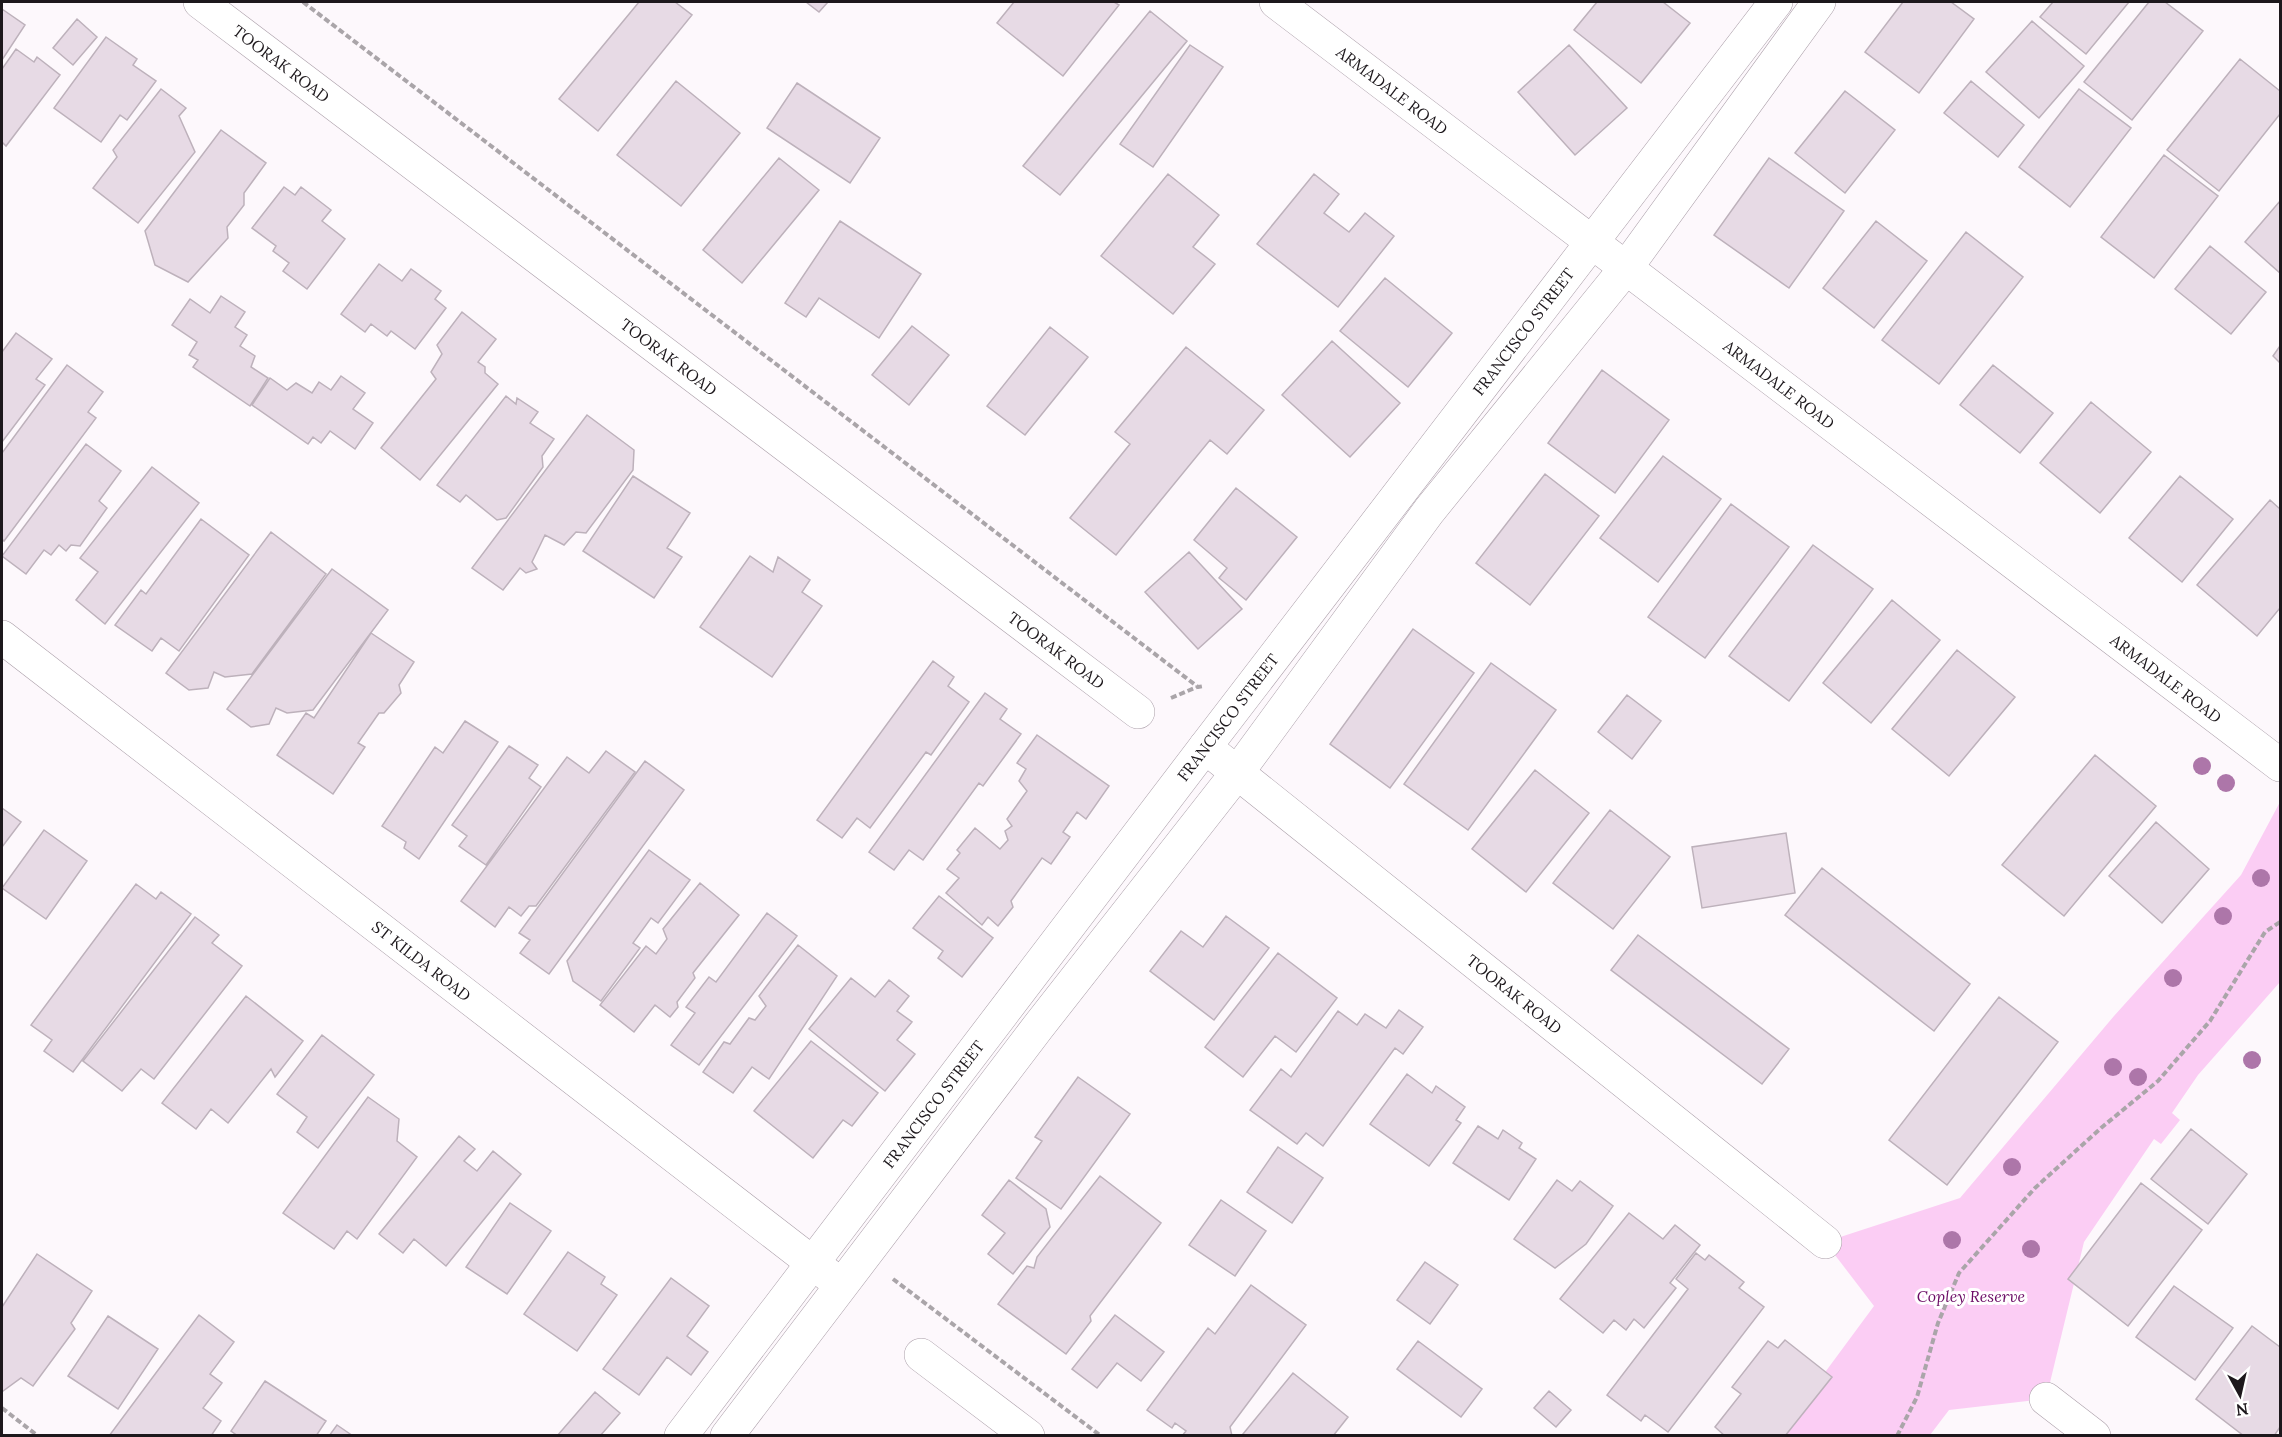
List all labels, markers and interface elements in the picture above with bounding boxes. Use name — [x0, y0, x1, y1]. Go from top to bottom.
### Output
street label: TOORAK ROAD — [229, 21, 334, 107]
street label: ARMADALE ROAD — [1332, 41, 1452, 139]
street label: FRANCISCO STREET — [1468, 264, 1578, 399]
street label: TOORAK ROAD — [617, 314, 721, 400]
street label: ARMADALE ROAD — [1719, 335, 1839, 433]
street label: TOORAK ROAD — [1004, 607, 1109, 693]
street label: ARMADALE ROAD — [2106, 629, 2226, 727]
street label: FRANCISCO STREET — [1173, 650, 1283, 785]
street label: ST KILDA ROAD — [368, 916, 475, 1005]
street label: TOORAK ROAD — [1463, 950, 1566, 1038]
street label: FRANCISCO STREET — [879, 1036, 988, 1172]
park label: Copley Reserve — [1917, 1286, 2026, 1306]
north arrow — [2210, 1365, 2270, 1425]
text: N — [2235, 1399, 2250, 1421]

